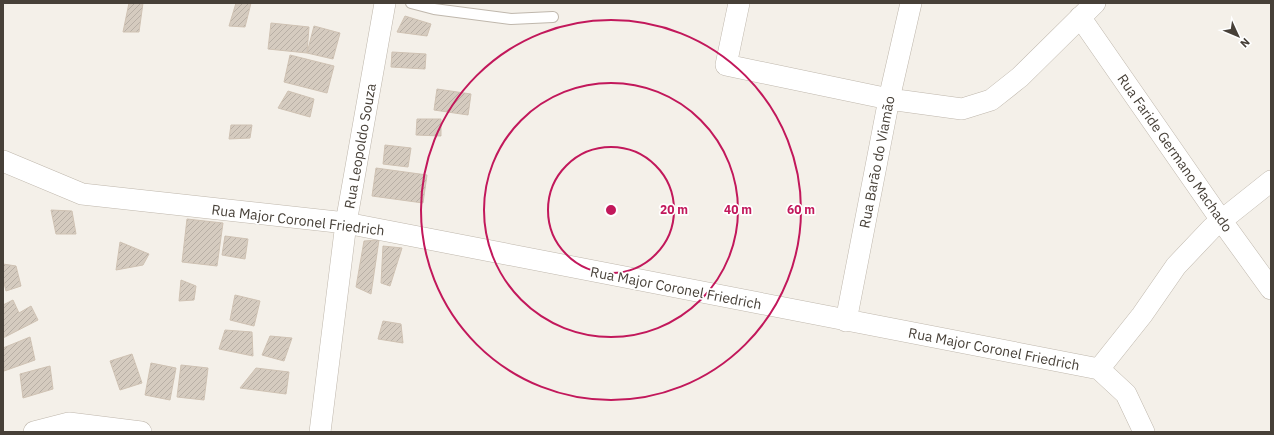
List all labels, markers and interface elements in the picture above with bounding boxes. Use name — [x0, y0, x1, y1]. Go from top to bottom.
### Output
north arrow — [1218, 16, 1258, 56]
text: N — [1237, 35, 1253, 51]
street label: Rua Faride Germano Machado — [1113, 71, 1237, 236]
street label: Rua Leopoldo Souza — [340, 81, 380, 210]
street label: Rua Barão do Viamão — [855, 94, 899, 230]
street label: Rua Major Coronel Friedrich — [210, 200, 386, 240]
text: 20 m — [660, 202, 688, 217]
text: 40 m — [724, 202, 752, 217]
text: 60 m — [787, 202, 815, 217]
centre of rings — [604, 203, 618, 217]
street label: Rua Major Coronel Friedrich — [589, 263, 763, 313]
street label: Rua Major Coronel Friedrich — [907, 324, 1081, 374]

